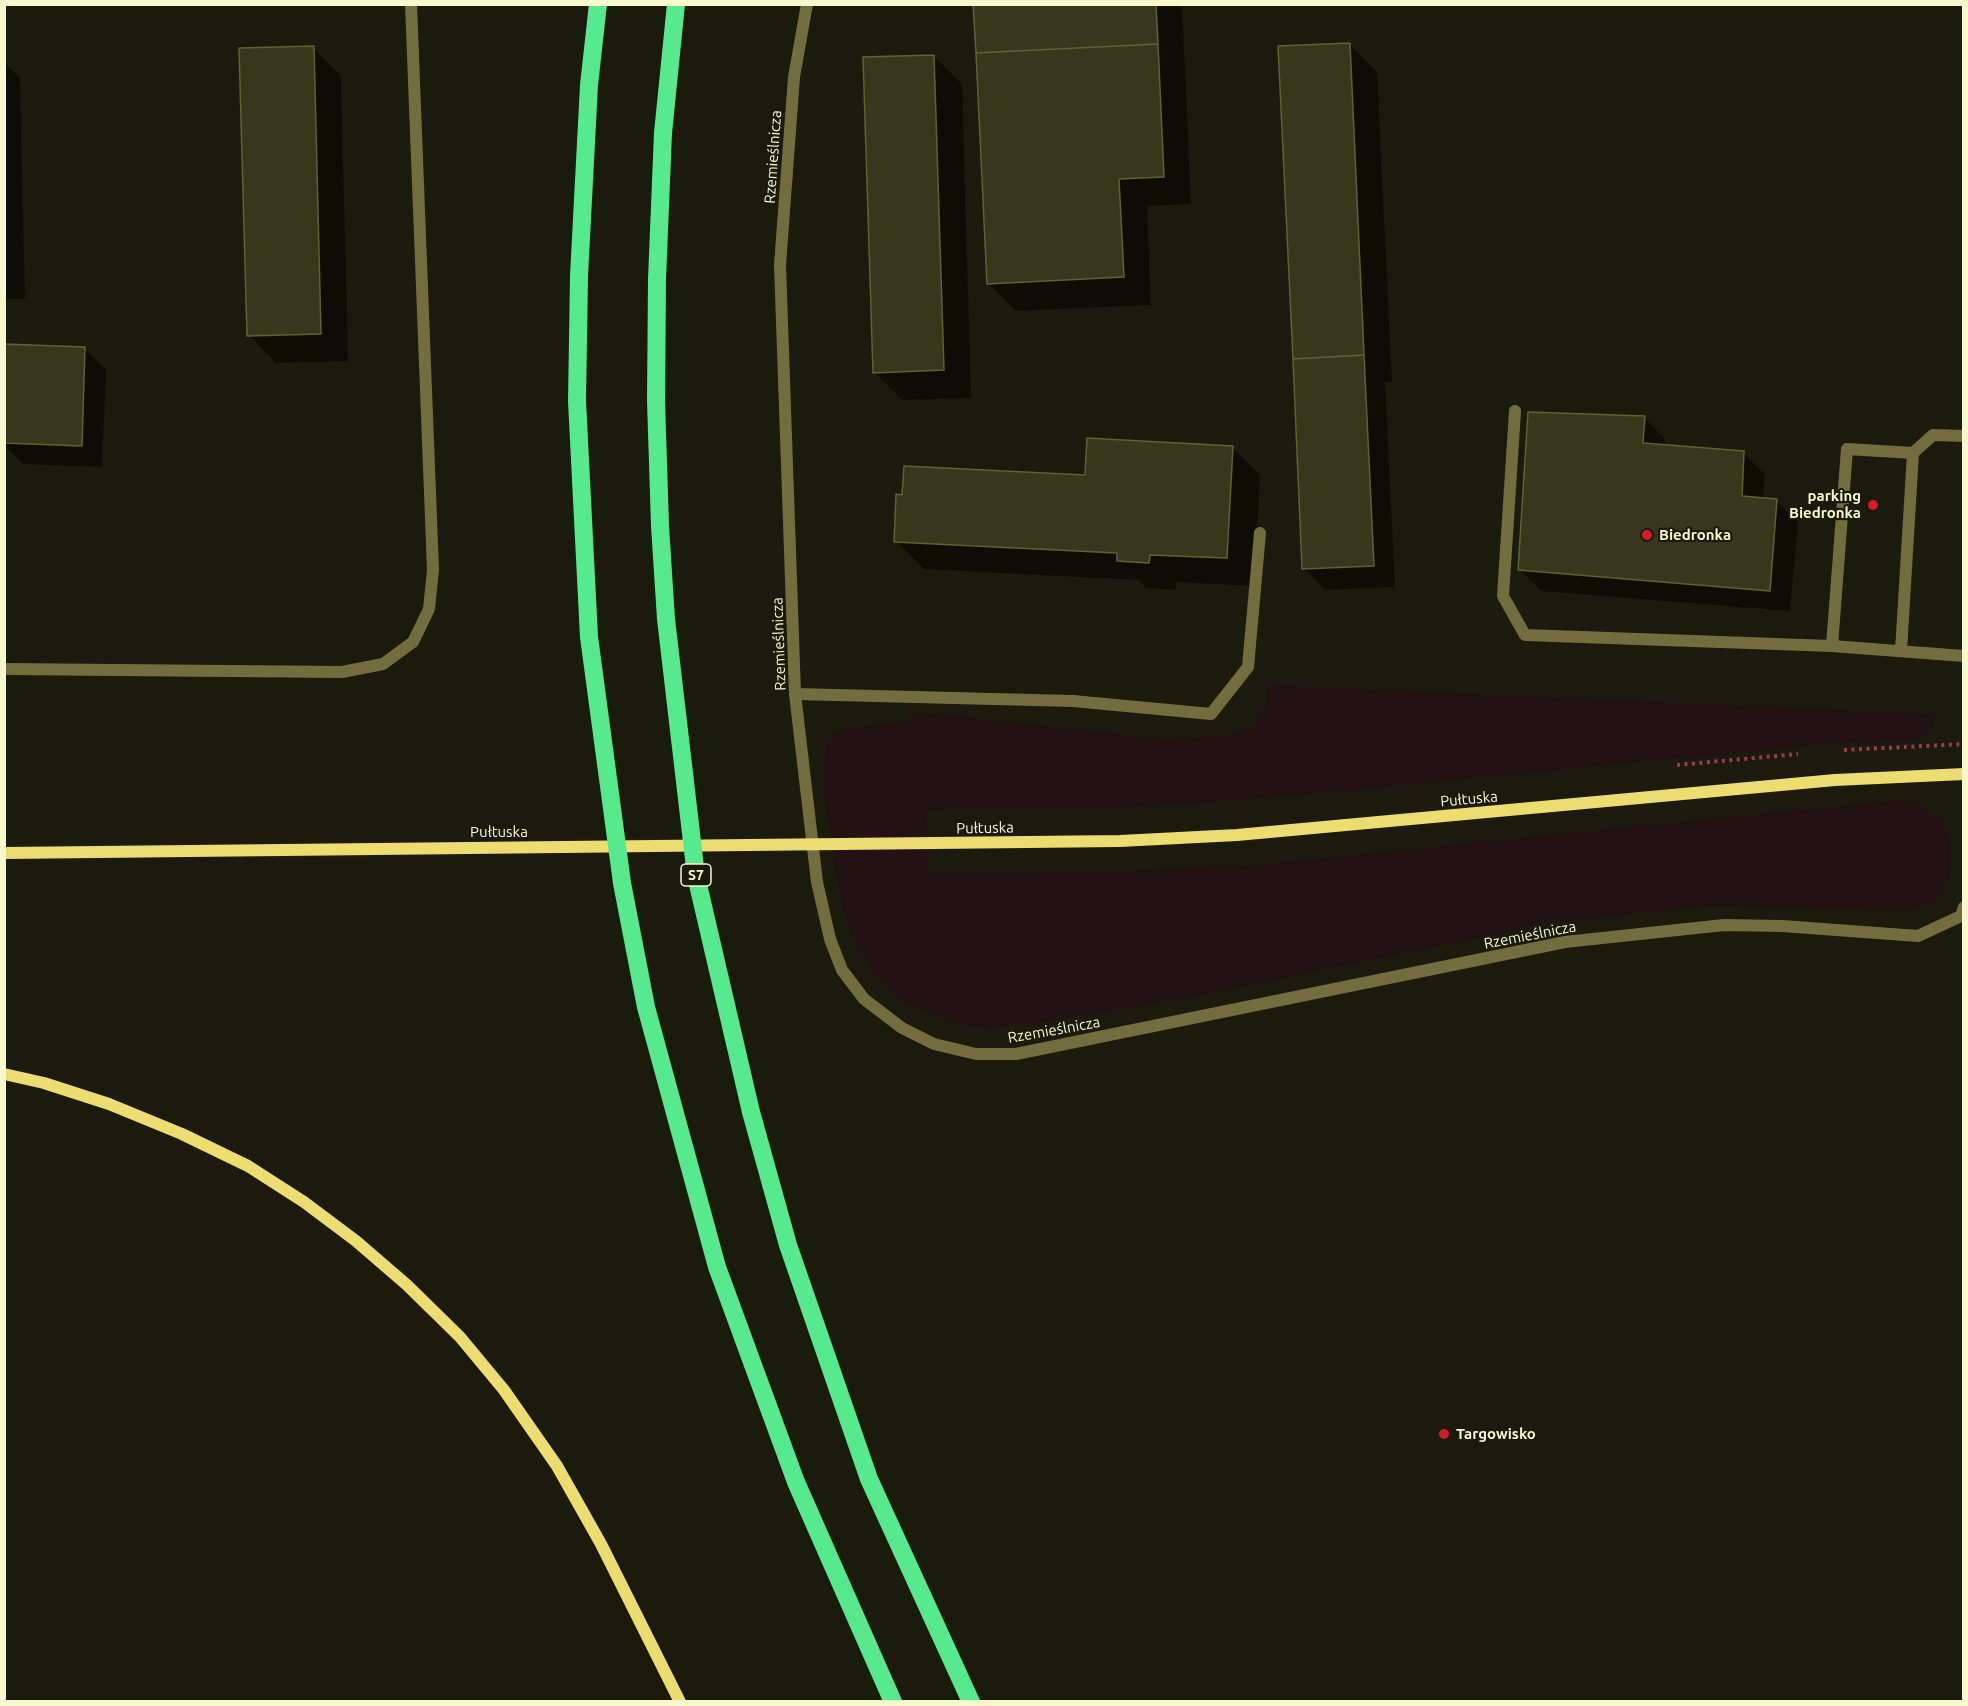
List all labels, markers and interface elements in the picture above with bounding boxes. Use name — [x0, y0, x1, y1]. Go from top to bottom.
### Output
street label: Rzemieślnicza — [761, 110, 785, 204]
place label: parking Biedronka — [1789, 487, 1861, 522]
marker: parking Biedronka — [1866, 498, 1880, 512]
place label: Biedronka — [1659, 526, 1731, 544]
marker: Biedronka — [1640, 528, 1654, 542]
street label: Rzemieślnicza — [768, 597, 790, 691]
street label: Pułtuska — [1439, 788, 1499, 810]
street label: Pułtuska — [956, 818, 1014, 838]
street label: Pułtuska — [470, 823, 528, 841]
road number: S7 — [681, 864, 711, 886]
street label: Rzemieślnicza — [1482, 917, 1578, 953]
street label: Rzemieślnicza — [1006, 1013, 1102, 1047]
place label: Targowisko — [1456, 1425, 1536, 1443]
marker: Targowisko — [1437, 1427, 1451, 1441]

